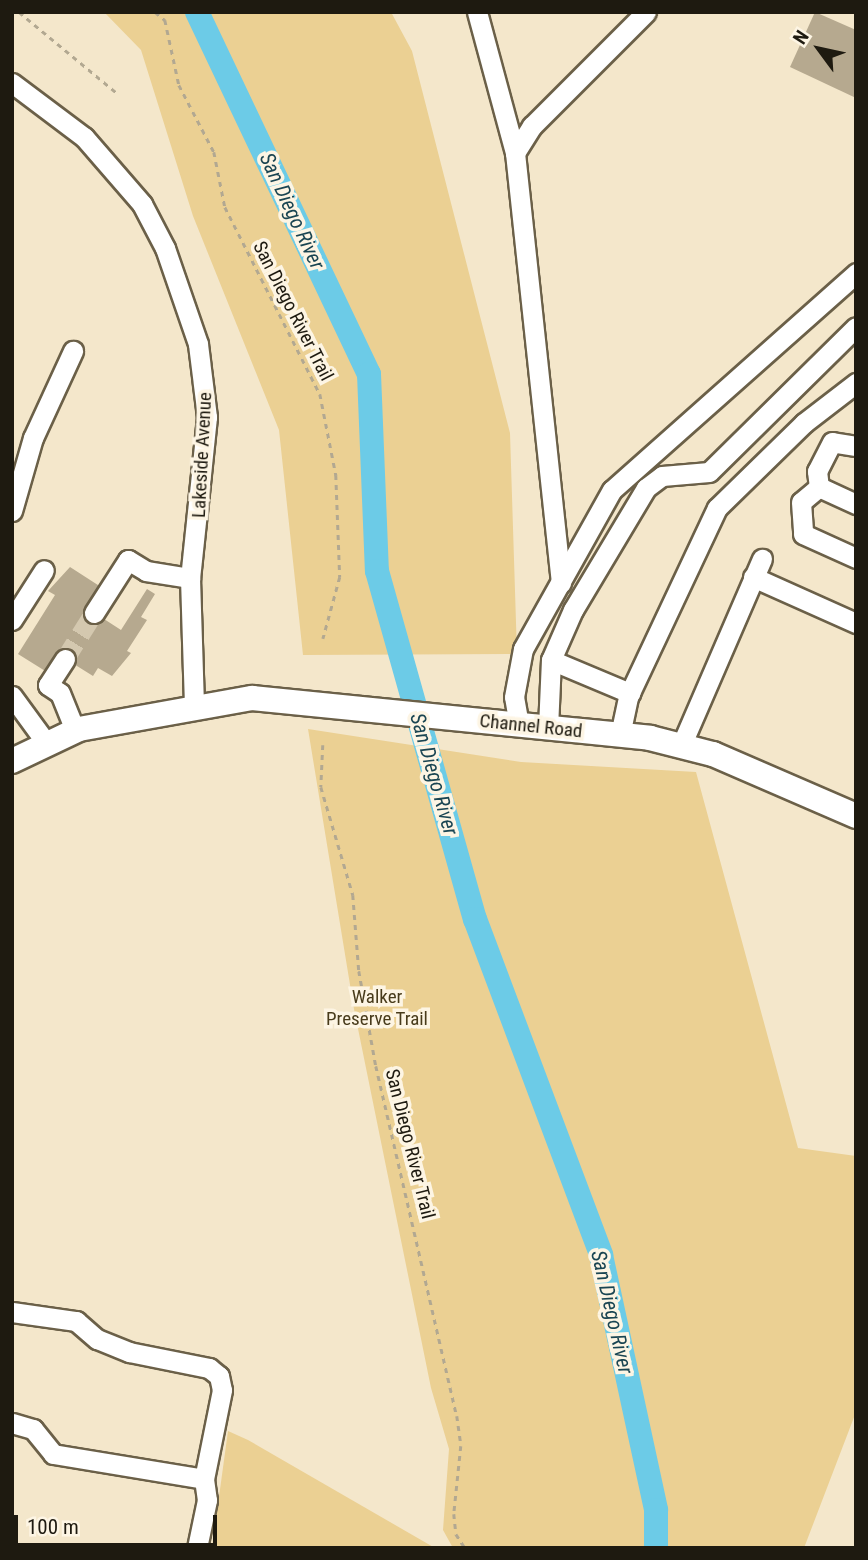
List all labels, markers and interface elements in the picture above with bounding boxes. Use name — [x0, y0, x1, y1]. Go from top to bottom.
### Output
north arrow — [784, 14, 854, 84]
text: N — [788, 26, 814, 48]
water label: San Diego River — [254, 149, 330, 273]
street label: San Diego River Trail — [248, 237, 338, 385]
street label: Lakeside Avenue — [187, 392, 217, 518]
street label: Channel Road — [478, 709, 584, 743]
water label: San Diego River — [405, 710, 463, 838]
park label: Walker Preserve Trail — [326, 986, 428, 1030]
street label: San Diego River Trail — [380, 1067, 440, 1221]
water label: San Diego River — [586, 1248, 638, 1376]
scale bar — [18, 1500, 220, 1544]
text: 100 m — [27, 1515, 79, 1539]

